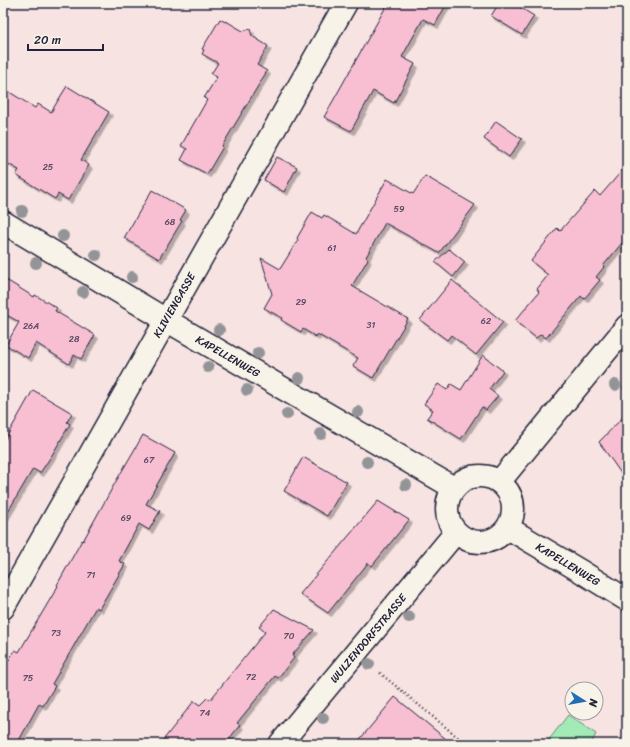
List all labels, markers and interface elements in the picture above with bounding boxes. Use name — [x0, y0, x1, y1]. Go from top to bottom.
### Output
scale bar — [28, 26, 103, 52]
text: 20 m — [34, 29, 61, 51]
house number: 25 — [43, 159, 54, 175]
house number: 59 — [393, 201, 405, 217]
house number: 68 — [165, 214, 176, 230]
house number: 61 — [328, 240, 337, 256]
street label: KLIVIENGASSE — [148, 268, 201, 341]
house number: 29 — [296, 294, 307, 310]
house number: 62 — [481, 313, 491, 329]
house number: 31 — [367, 317, 376, 333]
house number: 26A — [23, 318, 39, 334]
street label: KAPELLENWEG — [192, 330, 264, 383]
house number: 28 — [69, 331, 80, 347]
house number: 67 — [144, 452, 155, 468]
house number: 69 — [121, 510, 132, 526]
street label: KAPELLENWEG — [532, 538, 604, 591]
house number: 71 — [86, 567, 96, 583]
street label: WULZENDORFSTRASSE — [325, 589, 412, 687]
house number: 73 — [51, 625, 61, 641]
house number: 70 — [284, 628, 295, 644]
house number: 72 — [246, 669, 256, 685]
house number: 75 — [23, 670, 34, 686]
north arrow — [564, 681, 604, 721]
text: N — [583, 696, 604, 709]
house number: 74 — [200, 705, 211, 721]

